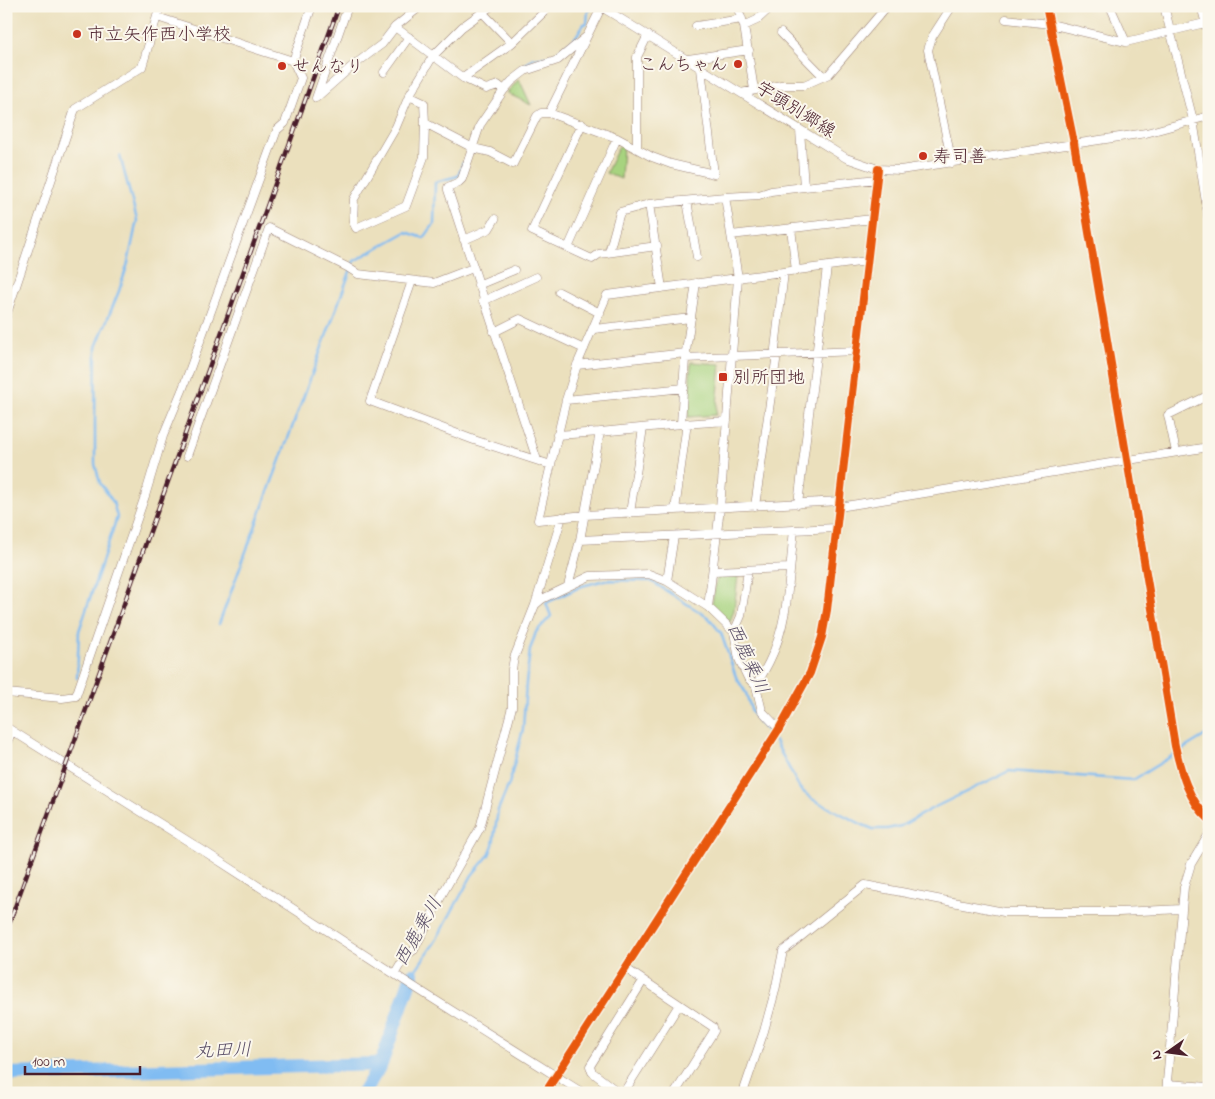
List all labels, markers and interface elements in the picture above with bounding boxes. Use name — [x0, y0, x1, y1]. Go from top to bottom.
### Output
place label: 市立矢作西小学校 — [87, 23, 231, 49]
marker: 市立矢作西小学校 — [71, 28, 83, 40]
place label: こんちゃん — [639, 53, 728, 79]
place label: せんなり — [292, 55, 364, 81]
marker: こんちゃん — [732, 58, 744, 70]
marker: せんなり — [276, 60, 288, 72]
street label: 宇頭別郷線 — [750, 76, 840, 146]
place label: 寿司善 — [933, 145, 987, 171]
marker: 寿司善 — [917, 150, 929, 162]
place label: 別所団地 — [733, 366, 805, 392]
marker: 別所団地 — [717, 371, 729, 383]
water label: 西鹿乗川 — [719, 619, 775, 699]
water label: 西鹿乗川 — [388, 893, 450, 972]
north arrow — [1142, 1026, 1192, 1076]
water label: 丸田川 — [194, 1037, 252, 1066]
scale bar — [25, 1044, 140, 1076]
text: N — [1146, 1048, 1168, 1062]
text: 100 m — [32, 1051, 65, 1073]

